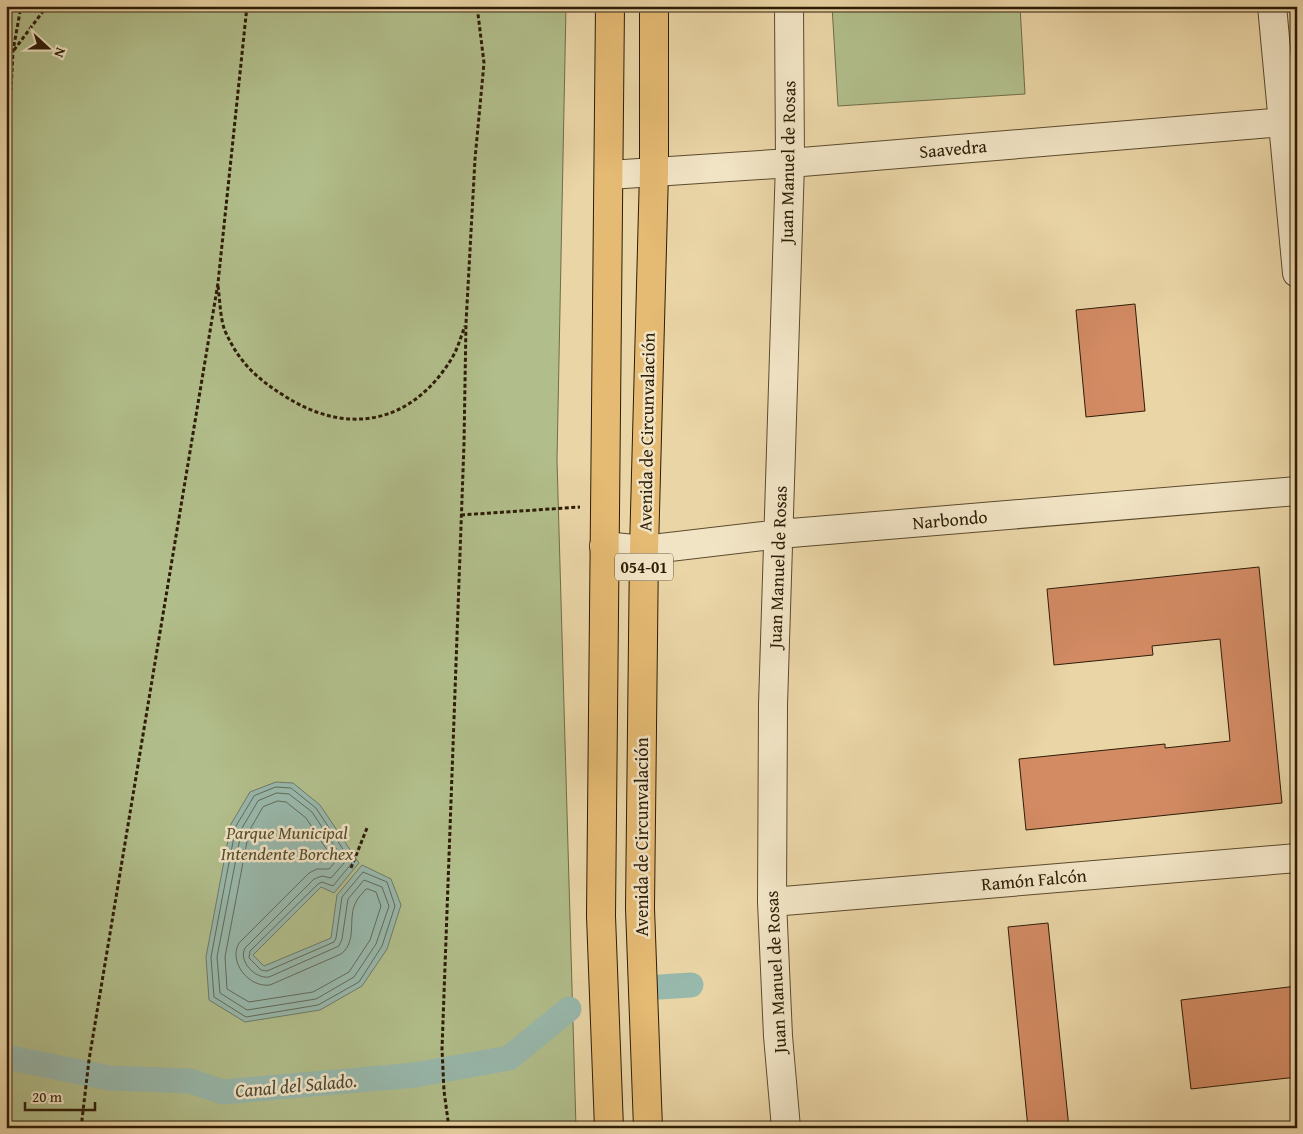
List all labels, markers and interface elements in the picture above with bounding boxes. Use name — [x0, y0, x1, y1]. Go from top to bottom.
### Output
north arrow — [22, 22, 72, 72]
text: N — [49, 45, 71, 61]
street label: Juan Manuel de Rosas — [773, 80, 802, 246]
street label: Saavedra — [918, 132, 988, 165]
street label: Avenida de Circunvalación — [631, 332, 662, 532]
street label: Juan Manuel de Rosas — [761, 485, 794, 651]
street label: Narbondo — [911, 503, 989, 536]
road number: 054-01 — [615, 554, 673, 580]
street label: Avenida de Circunvalación — [628, 737, 655, 937]
park label: Parque Municipal Intendente Borchex — [221, 819, 354, 867]
street label: Ramón Falcón — [980, 861, 1088, 898]
street label: Juan Manuel de Rosas — [758, 890, 793, 1056]
water label: Canal del Salado. — [234, 1066, 358, 1104]
scale bar — [25, 1079, 95, 1111]
text: 20 m — [32, 1086, 63, 1107]

